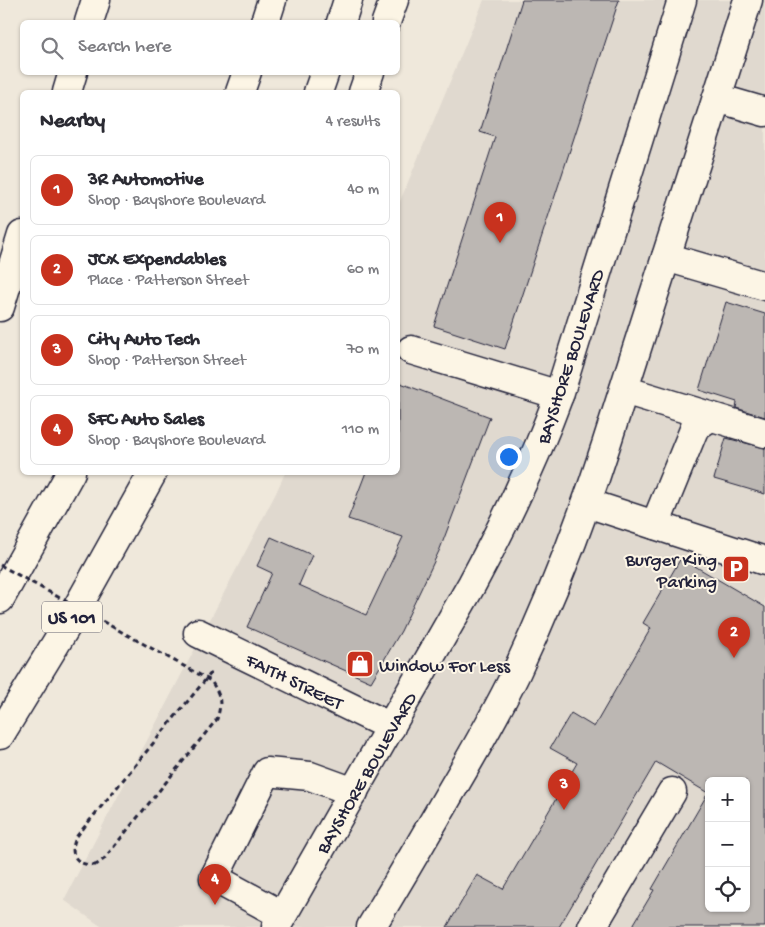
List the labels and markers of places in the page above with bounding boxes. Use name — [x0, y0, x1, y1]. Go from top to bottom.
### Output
pin: 1 — [484, 202, 516, 243]
place label: Burger King Parking — [624, 550, 717, 595]
parking icon: Burger King Parking — [721, 554, 751, 584]
pin: 2 — [718, 617, 750, 658]
shop icon: Window For Less — [345, 649, 375, 679]
place label: Window For Less — [379, 656, 511, 679]
pin: 3 — [548, 769, 580, 810]
pin: 4 — [199, 864, 231, 905]

